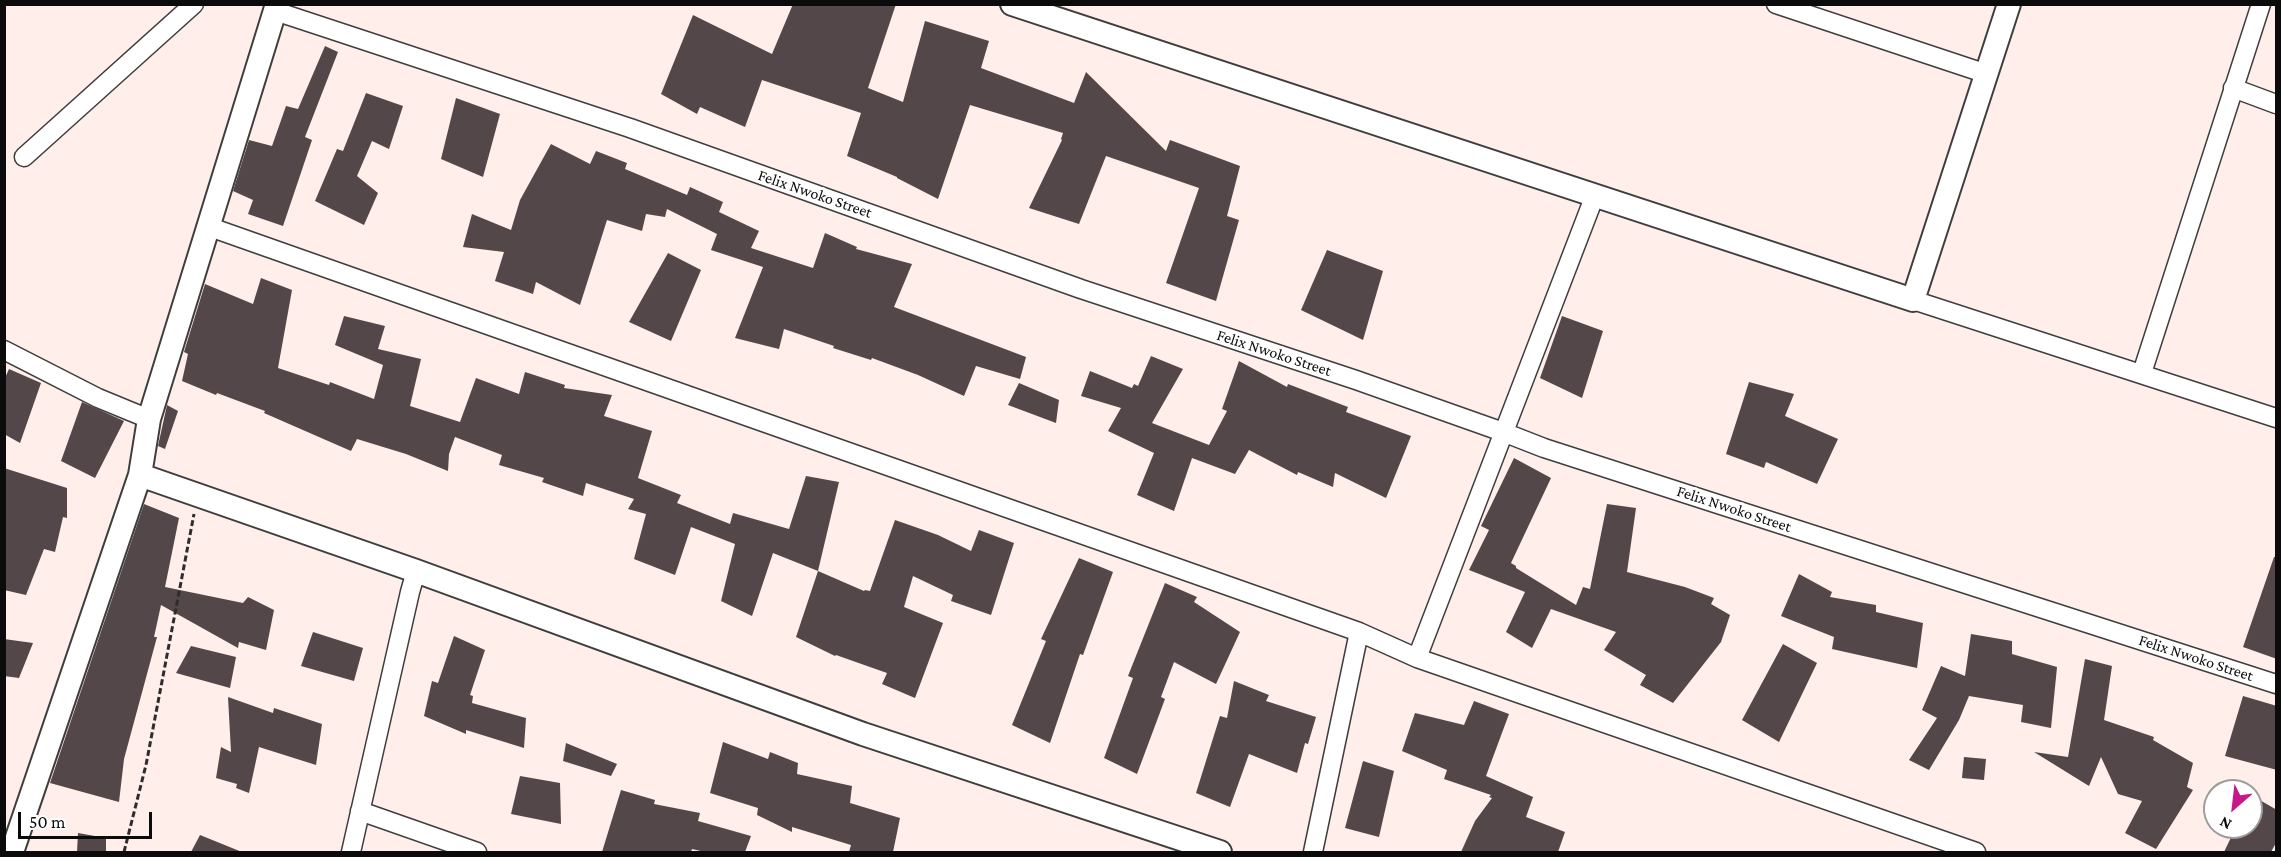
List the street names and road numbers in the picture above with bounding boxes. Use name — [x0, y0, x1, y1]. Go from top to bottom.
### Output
street label: Felix Nwoko Street — [755, 165, 875, 223]
street label: Felix Nwoko Street — [1214, 325, 1334, 381]
street label: Felix Nwoko Street — [1674, 481, 1794, 537]
street label: Felix Nwoko Street — [2136, 630, 2256, 686]

